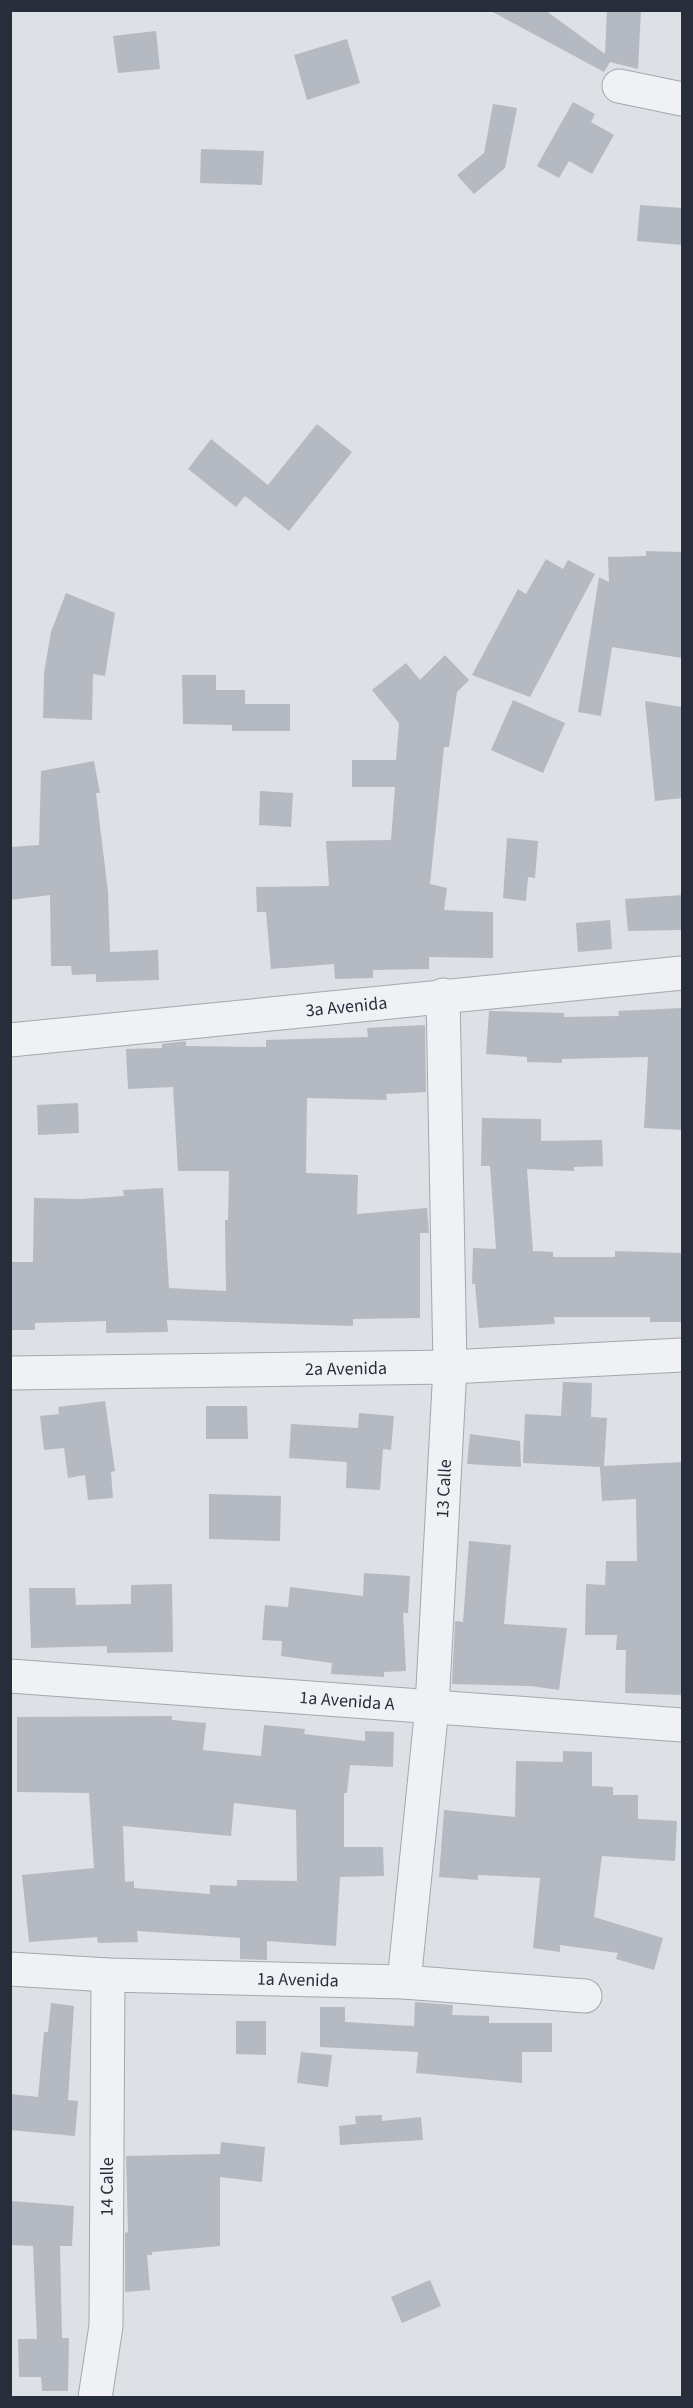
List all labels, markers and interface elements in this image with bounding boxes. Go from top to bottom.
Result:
street label: 3a Avenida [304,990,388,1023]
street label: 2a Avenida [305,1356,387,1382]
street label: 13 Calle [430,1459,458,1519]
street label: 1a Avenida A [299,1685,396,1717]
street label: 1a Avenida [256,1967,339,1993]
street label: 14 Calle [95,2157,120,2216]

